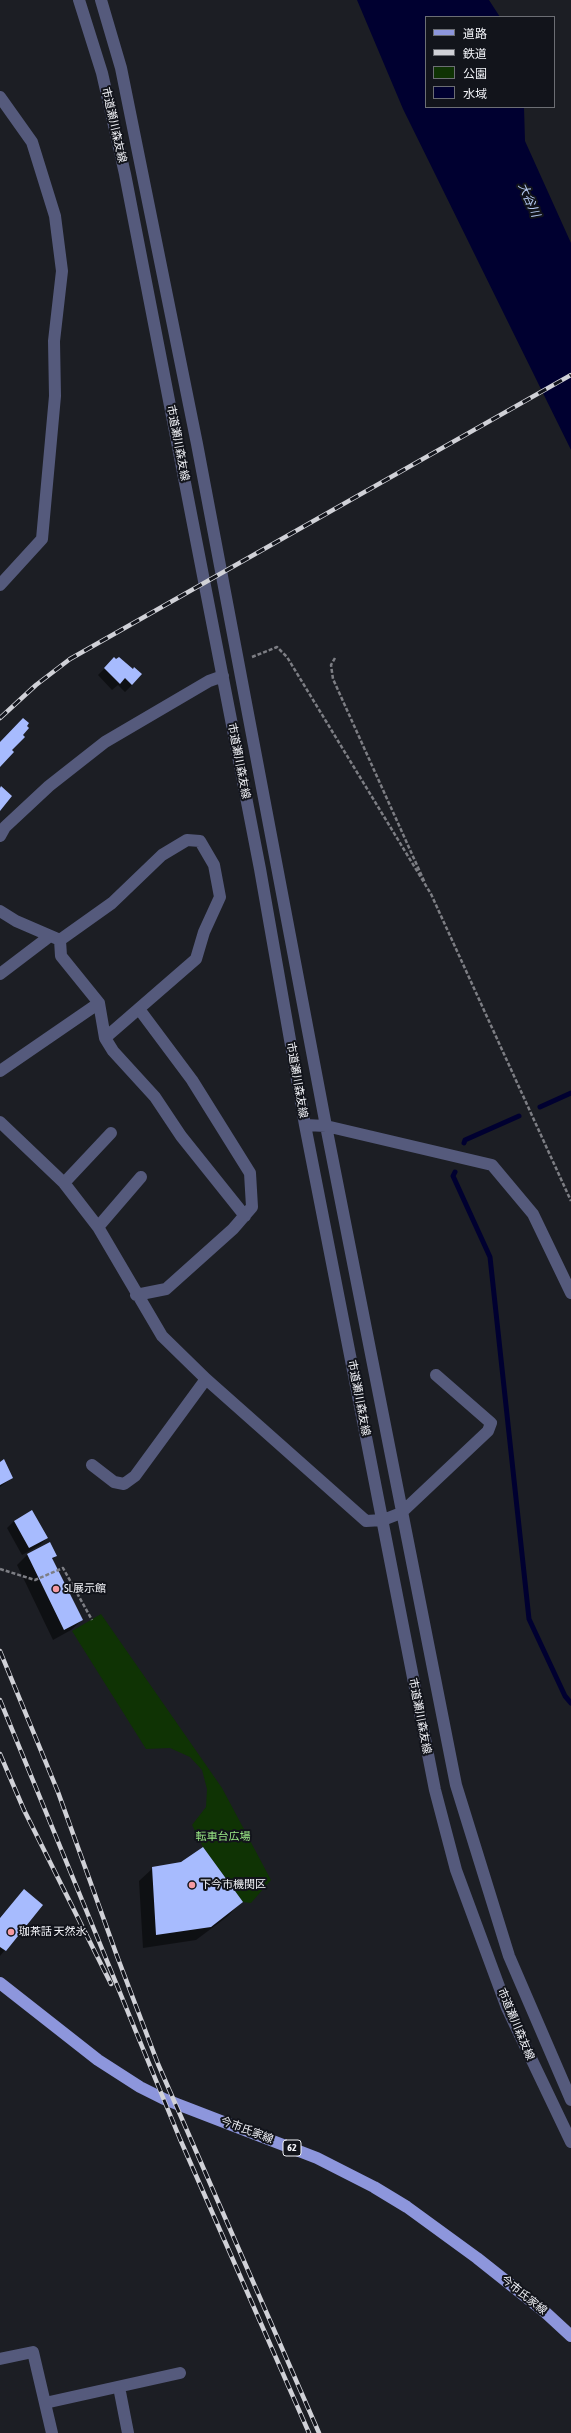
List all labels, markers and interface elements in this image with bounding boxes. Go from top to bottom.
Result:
legend [425,16,555,108]
text: 道路 [463,27,487,41]
text: 鉄道 [463,47,487,61]
text: 公園 [463,67,487,81]
street label: 市道瀬川森友線 [99,86,129,164]
text: 水域 [463,87,487,101]
water label: 大谷川 [515,181,543,219]
street label: 市道瀬川森友線 [164,404,192,482]
street label: 市道瀬川森友線 [225,722,253,800]
street label: 市道瀬川森友線 [284,1041,310,1119]
street label: 市道瀬川森友線 [345,1359,373,1437]
place label: SL展示館 [64,1582,106,1596]
marker: SL展示館 [51,1584,61,1594]
street label: 市道瀬川森友線 [406,1677,434,1755]
park label: 転車台広場 [196,1830,250,1844]
place label: 下今市機関区 [200,1878,266,1892]
marker: 下今市機関区 [187,1880,197,1890]
place label: 珈茶話 天然氷 [19,1925,87,1939]
marker: 珈茶話 天然氷 [6,1927,16,1937]
street label: 市道瀬川森友線 [495,1986,537,2062]
street label: 今市氏家線 [219,2114,275,2146]
road number: 62 [283,2140,301,2156]
street label: 今市氏家線 [498,2273,550,2317]

